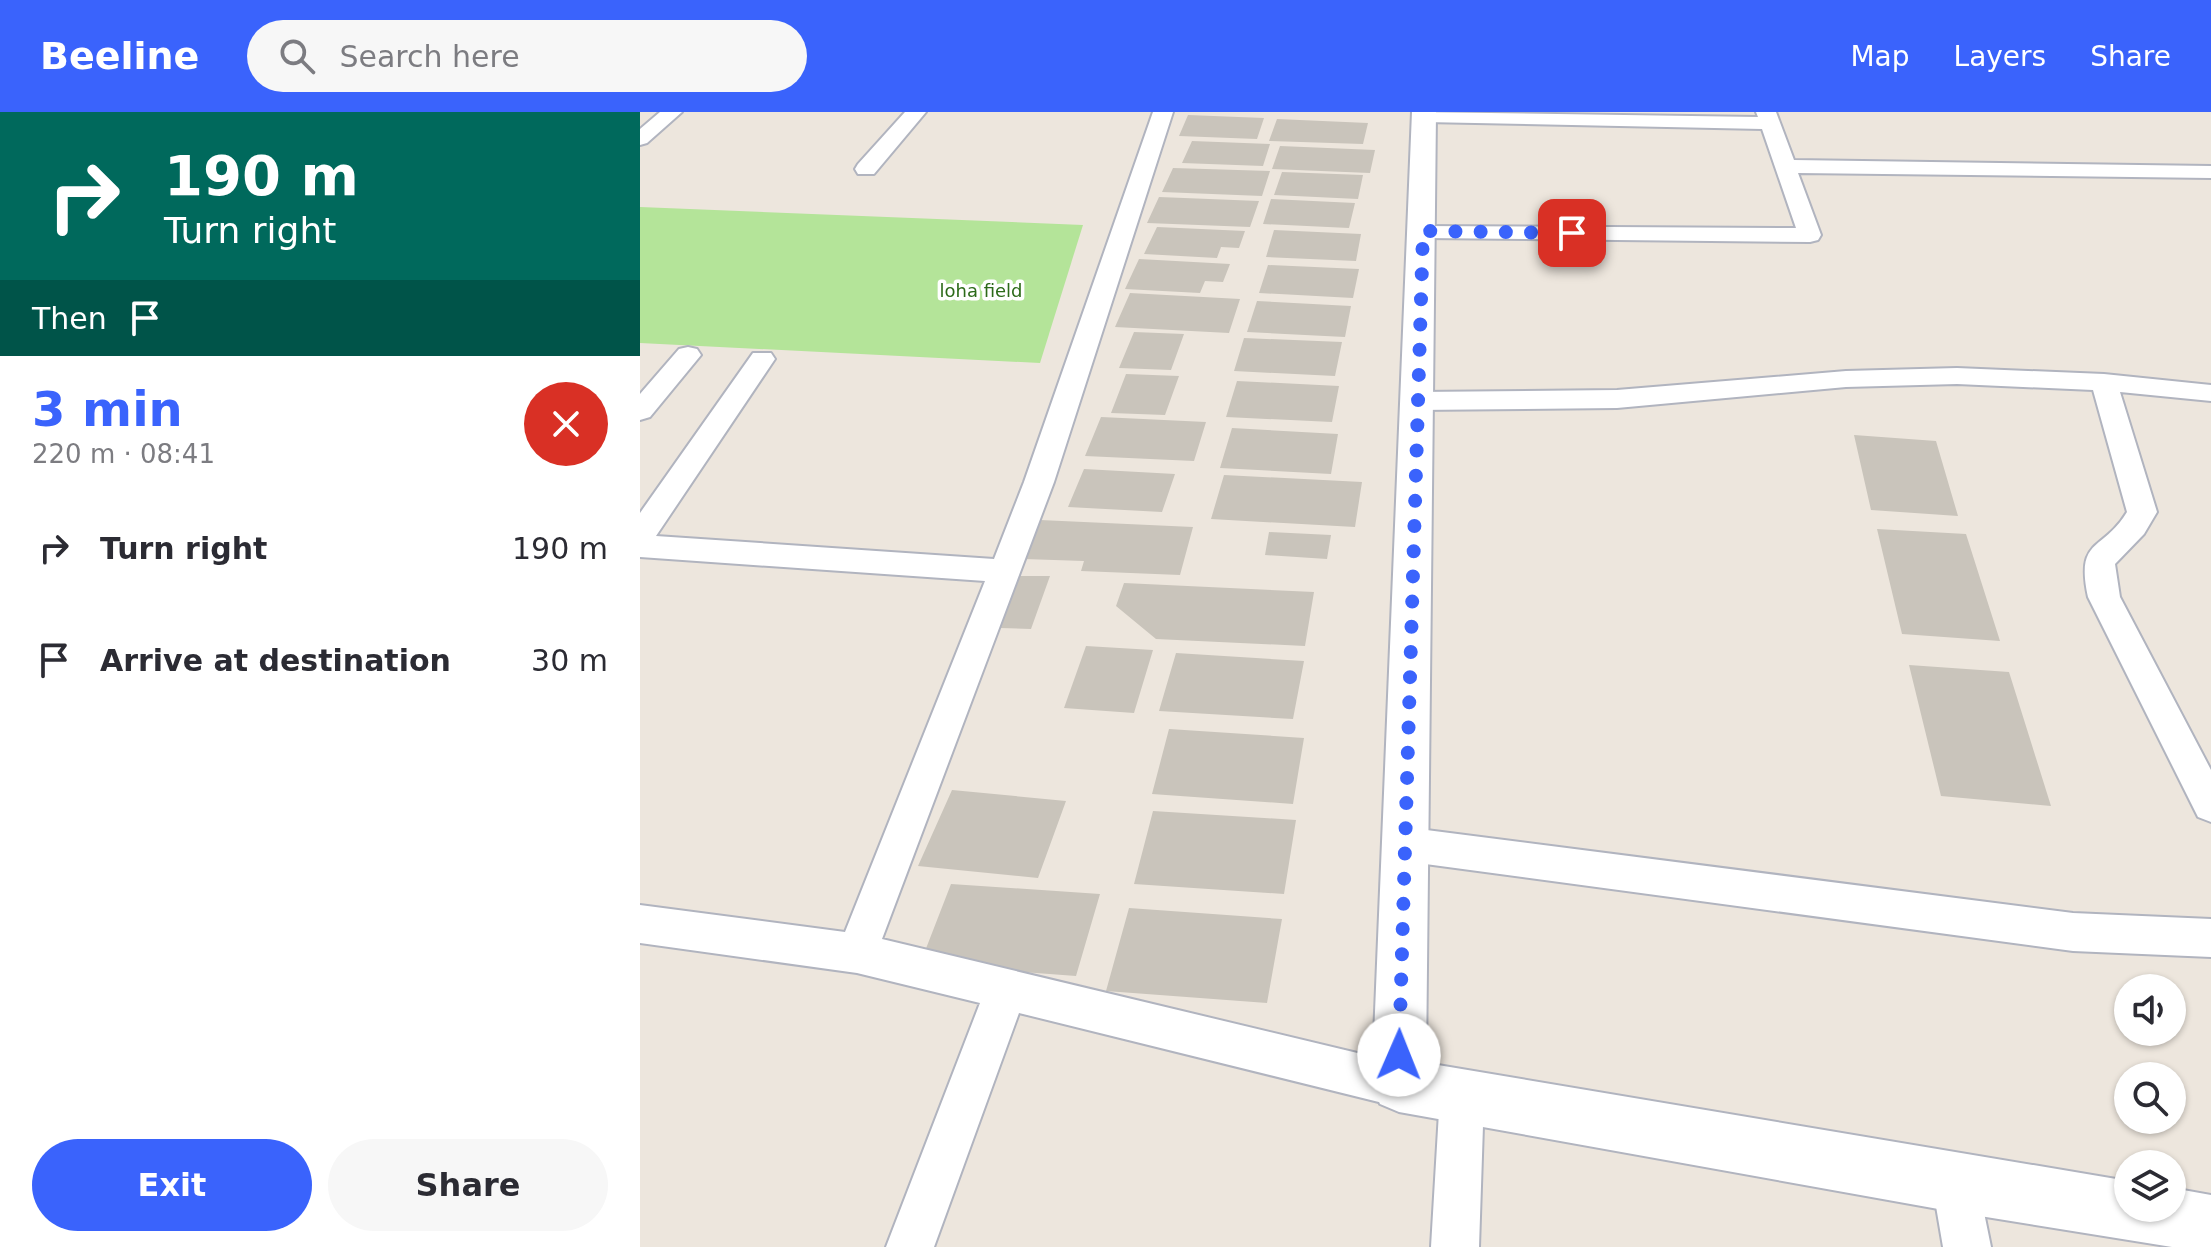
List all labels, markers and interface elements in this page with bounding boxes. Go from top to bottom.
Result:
search box [247,20,807,92]
text: Beeline [40,34,199,78]
icon: search [275,34,319,78]
text: Search here [339,39,520,74]
text: Map [1850,40,1910,73]
text: Layers [1954,40,2046,73]
text: Share [2090,40,2171,73]
text: 190 m [164,143,359,208]
icon: right [32,144,136,248]
pin [1538,199,1606,267]
text: Turn right [164,210,336,251]
icon: arrive [1550,211,1594,255]
park label: loha field [939,280,1023,301]
icon: arrive [123,296,167,340]
text: Then [32,301,107,336]
text: 3 min [32,381,183,437]
button: close [524,382,608,466]
text: 220 m · 08:41 [32,439,215,469]
icon: right [32,526,76,570]
text: Turn right [100,531,267,566]
text: 190 m [512,531,608,566]
icon: arrive [32,638,76,682]
text: Arrive at destination [100,643,451,678]
text: 30 m [531,643,608,678]
map controls [2114,974,2186,1222]
button: sound [2114,974,2186,1046]
position arrow [1357,1013,1441,1097]
button: search [2114,1062,2186,1134]
button: Exit [32,1139,312,1231]
button: Share [328,1139,608,1231]
button: layers [2114,1150,2186,1222]

